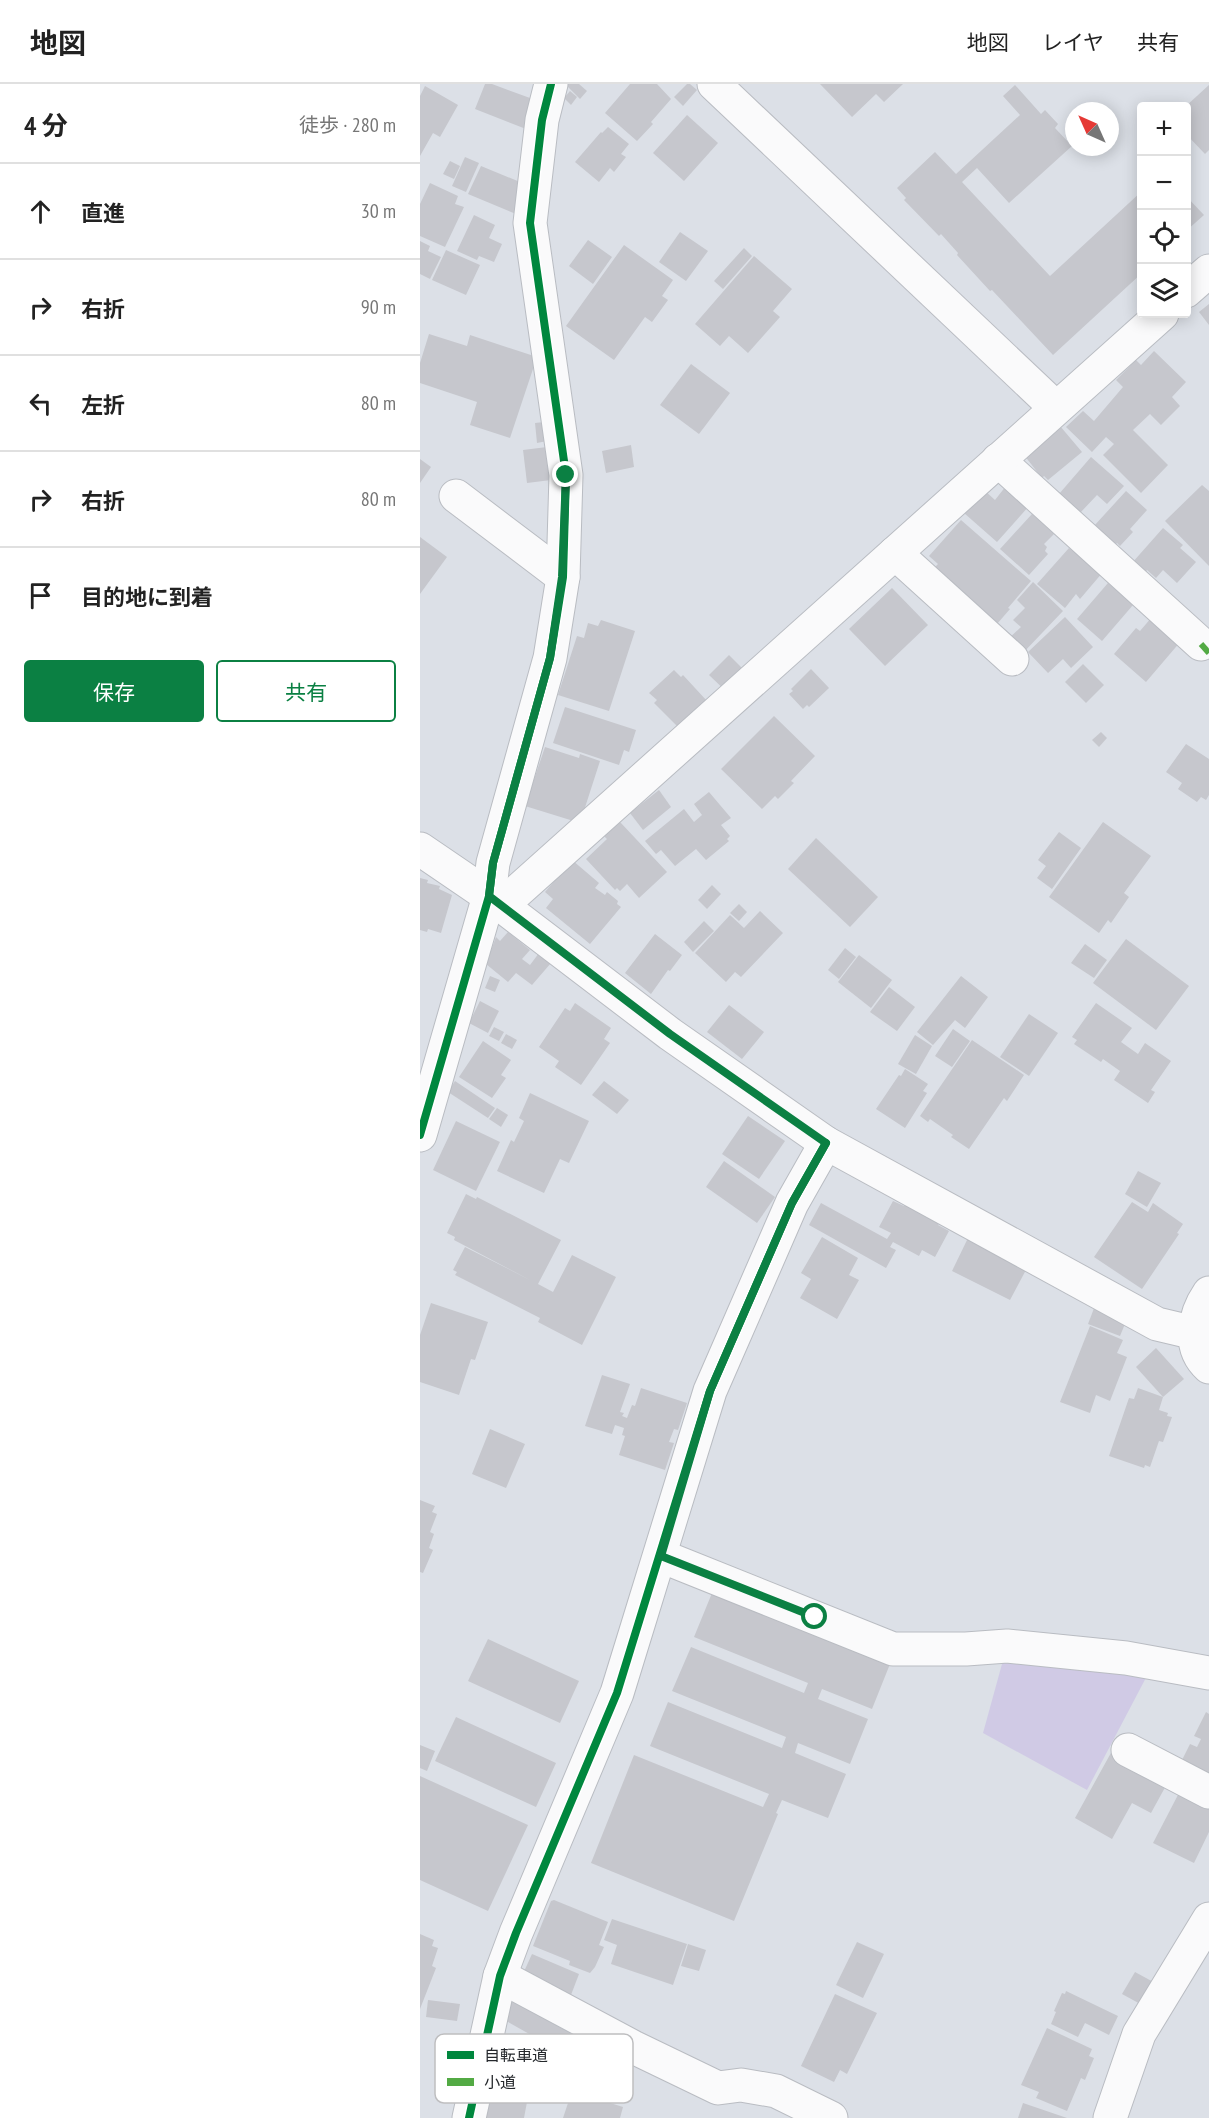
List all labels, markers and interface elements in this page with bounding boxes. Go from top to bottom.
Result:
text: 地図 [30,24,86,61]
text: 地図 [967,29,1009,56]
text: レイヤ [1042,29,1104,56]
text: 共有 [1137,29,1179,56]
north arrow [1065,102,1119,156]
map controls [1137,102,1191,318]
button: + [1137,102,1191,156]
text: 4 分 [24,109,68,142]
text: 徒歩 · 280 m [299,112,396,138]
button: − [1137,156,1191,210]
icon: ahead [24,195,57,228]
text: 30 m [361,198,396,224]
text: 直進 [81,199,125,227]
button: locate [1137,210,1191,264]
button: layers [1137,264,1191,318]
icon: right [24,291,57,324]
text: 90 m [361,294,396,320]
text: 右折 [81,295,125,323]
icon: left [24,387,57,420]
text: 80 m [361,390,396,416]
text: 左折 [81,391,125,419]
route end [552,461,578,487]
icon: right [24,483,57,516]
text: 80 m [361,486,396,512]
text: 右折 [81,487,125,515]
icon: arrive [24,579,57,612]
text: 目的地に到着 [81,583,213,611]
button: 保存 [24,660,204,722]
button: 共有 [216,660,396,722]
route start [801,1603,827,1629]
legend [435,2034,633,2103]
text: 自転車道 [484,2045,548,2065]
text: 小道 [484,2072,516,2092]

